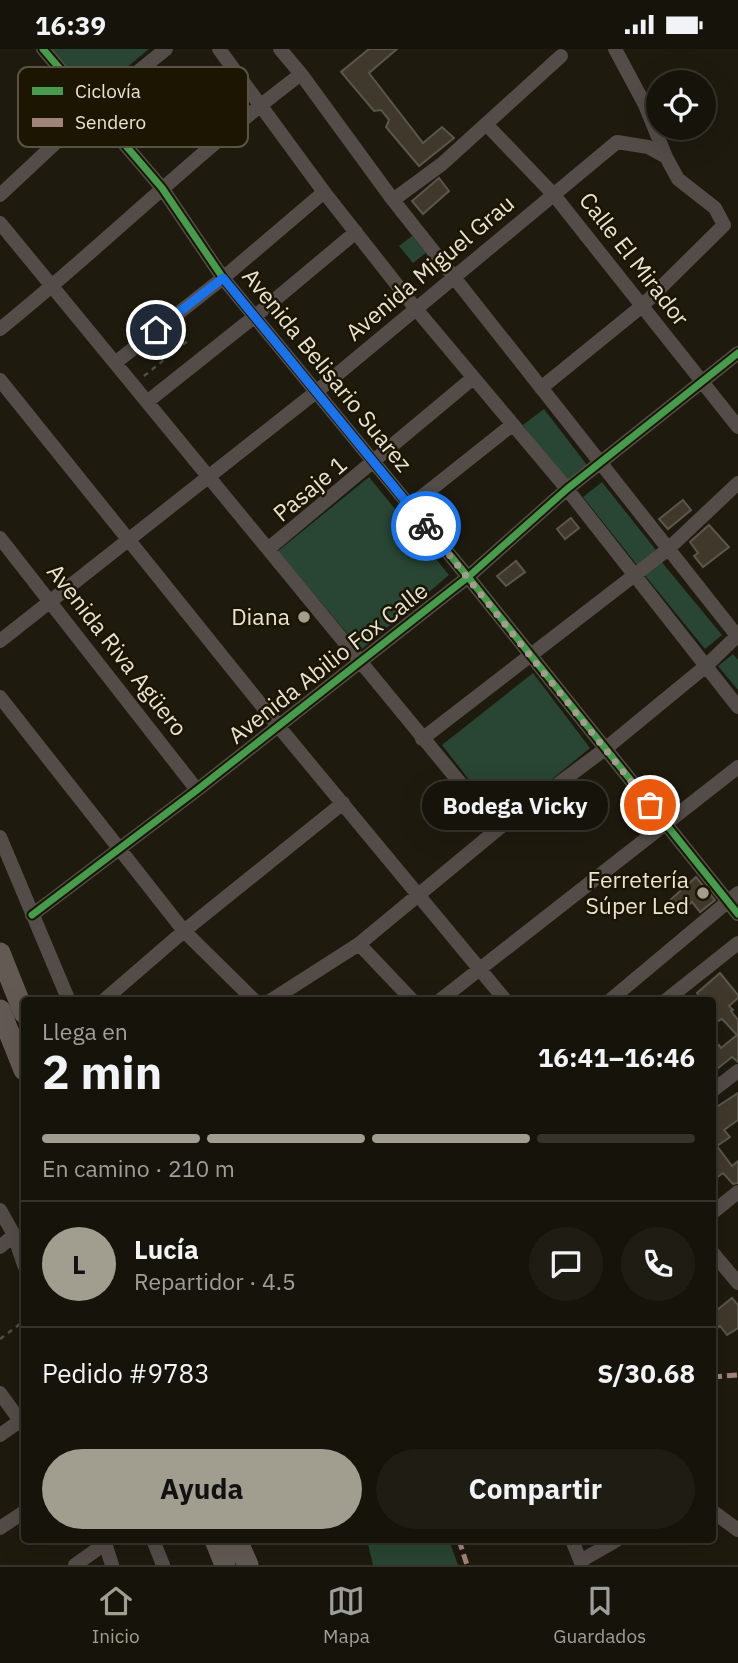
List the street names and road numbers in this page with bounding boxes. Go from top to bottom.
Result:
street label: Calle El Mirador [573,185,697,332]
street label: Avenida Miguel Grau [339,188,520,347]
street label: Avenida Belisario Suarez [236,261,419,477]
street label: Pasaje 1 [266,449,352,528]
street label: Avenida Riva Agüero [41,557,195,742]
street label: Avenida Abilio Fox Calle [221,575,433,750]

